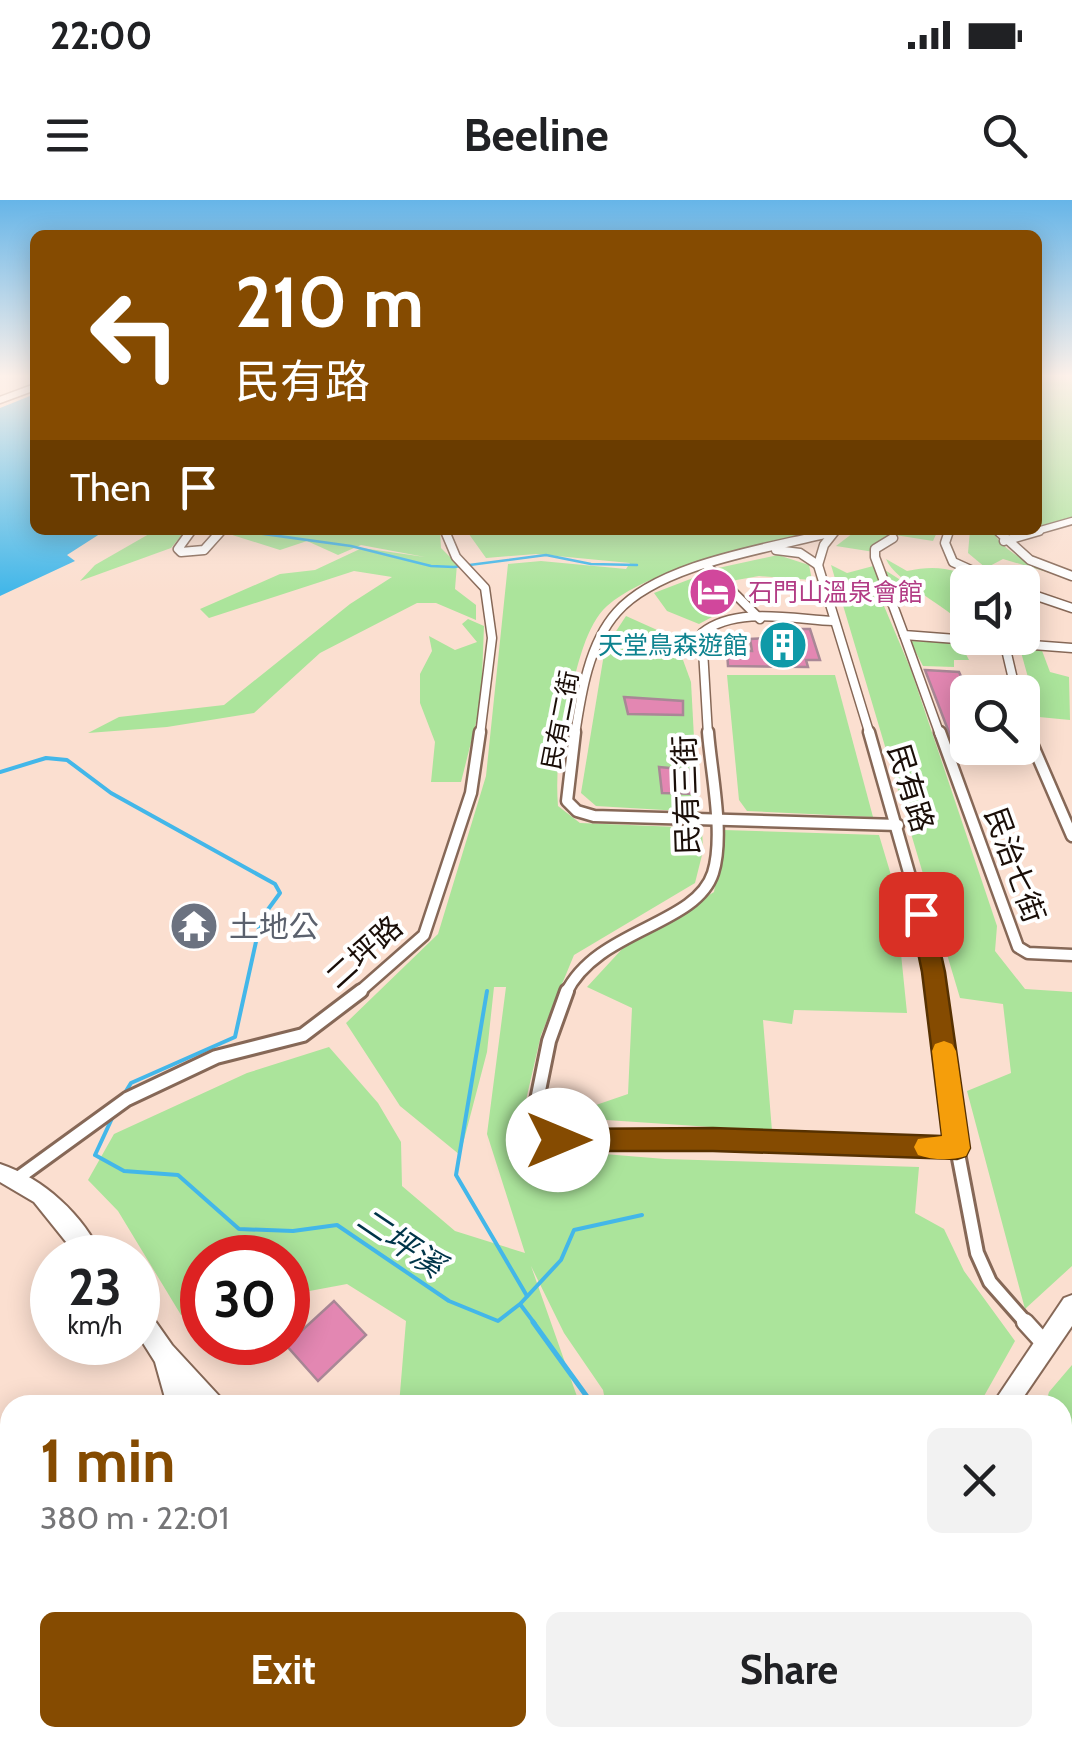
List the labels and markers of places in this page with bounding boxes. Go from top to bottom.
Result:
hotel icon: 石門山溫泉會館 [687,566,739,618]
place label: 石門山溫泉會館 [748,577,923,607]
building icon: 天堂鳥森遊館 [757,619,809,671]
place label: 天堂鳥森遊館 [598,630,748,660]
pin [879,872,964,957]
temple icon: 土地公 [168,900,220,952]
place label: 土地公 [229,908,319,945]

